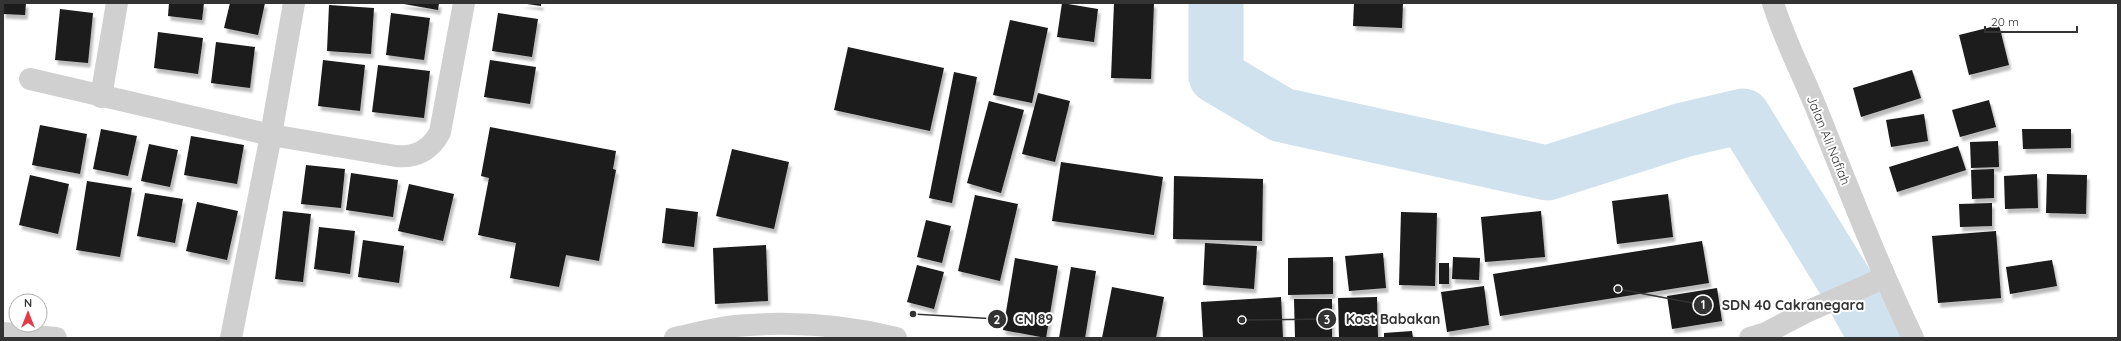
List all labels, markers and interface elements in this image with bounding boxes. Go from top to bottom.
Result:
scale bar [1985,8,2077,34]
text: 20 m [1991,14,2019,29]
street label: Jalan Ali Nafiah [1804,93,1854,187]
callout: SDN 40 Cakranegara [1693,292,1872,318]
north arrow [8,293,48,333]
text: N [24,296,32,310]
text: SDN 40 Cakranegara [1722,296,1864,314]
text: 1 [1701,297,1705,312]
callout: CN 89 [987,306,1062,332]
callout: Kost Babakan [1317,306,1448,332]
text: CN 89 [1015,310,1053,328]
text: Kost Babakan [1346,310,1440,328]
text: 2 [994,312,1001,327]
text: 3 [1324,312,1330,327]

